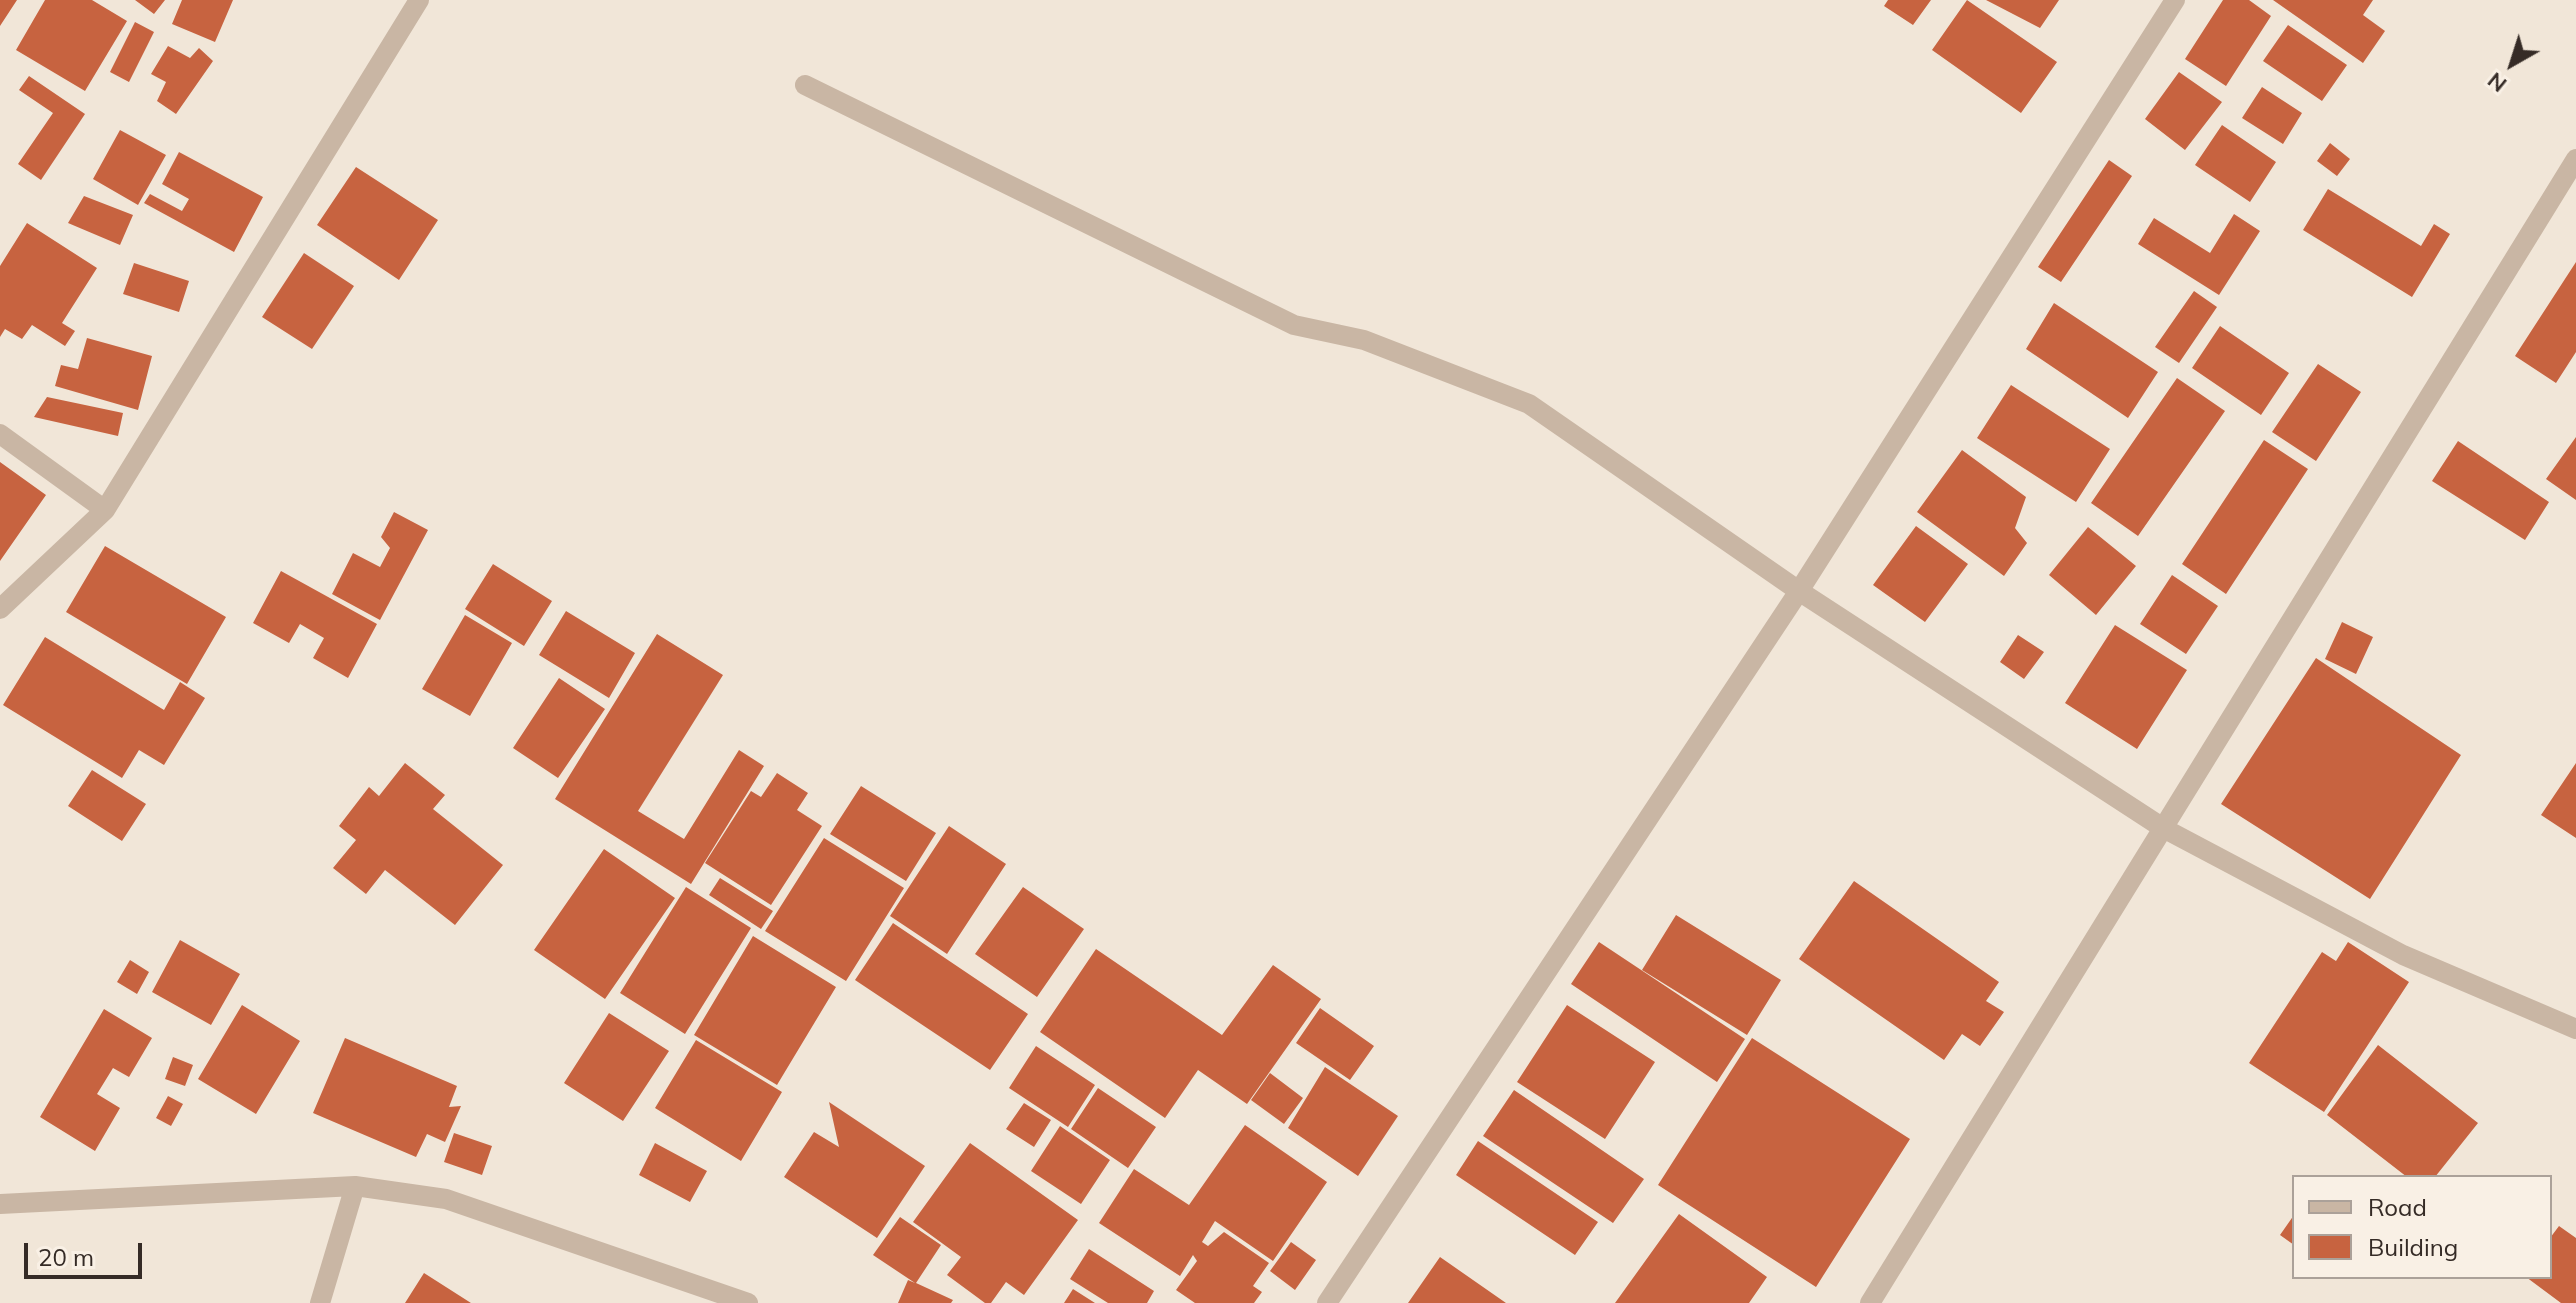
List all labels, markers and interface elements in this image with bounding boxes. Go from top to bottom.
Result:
north arrow [2472,24,2552,104]
text: N [2482,67,2512,99]
legend [2292,1175,2552,1279]
text: Road [2368,1192,2427,1222]
scale bar [28,1227,146,1277]
text: Building [2368,1232,2458,1262]
text: 20 m [38,1242,94,1272]

